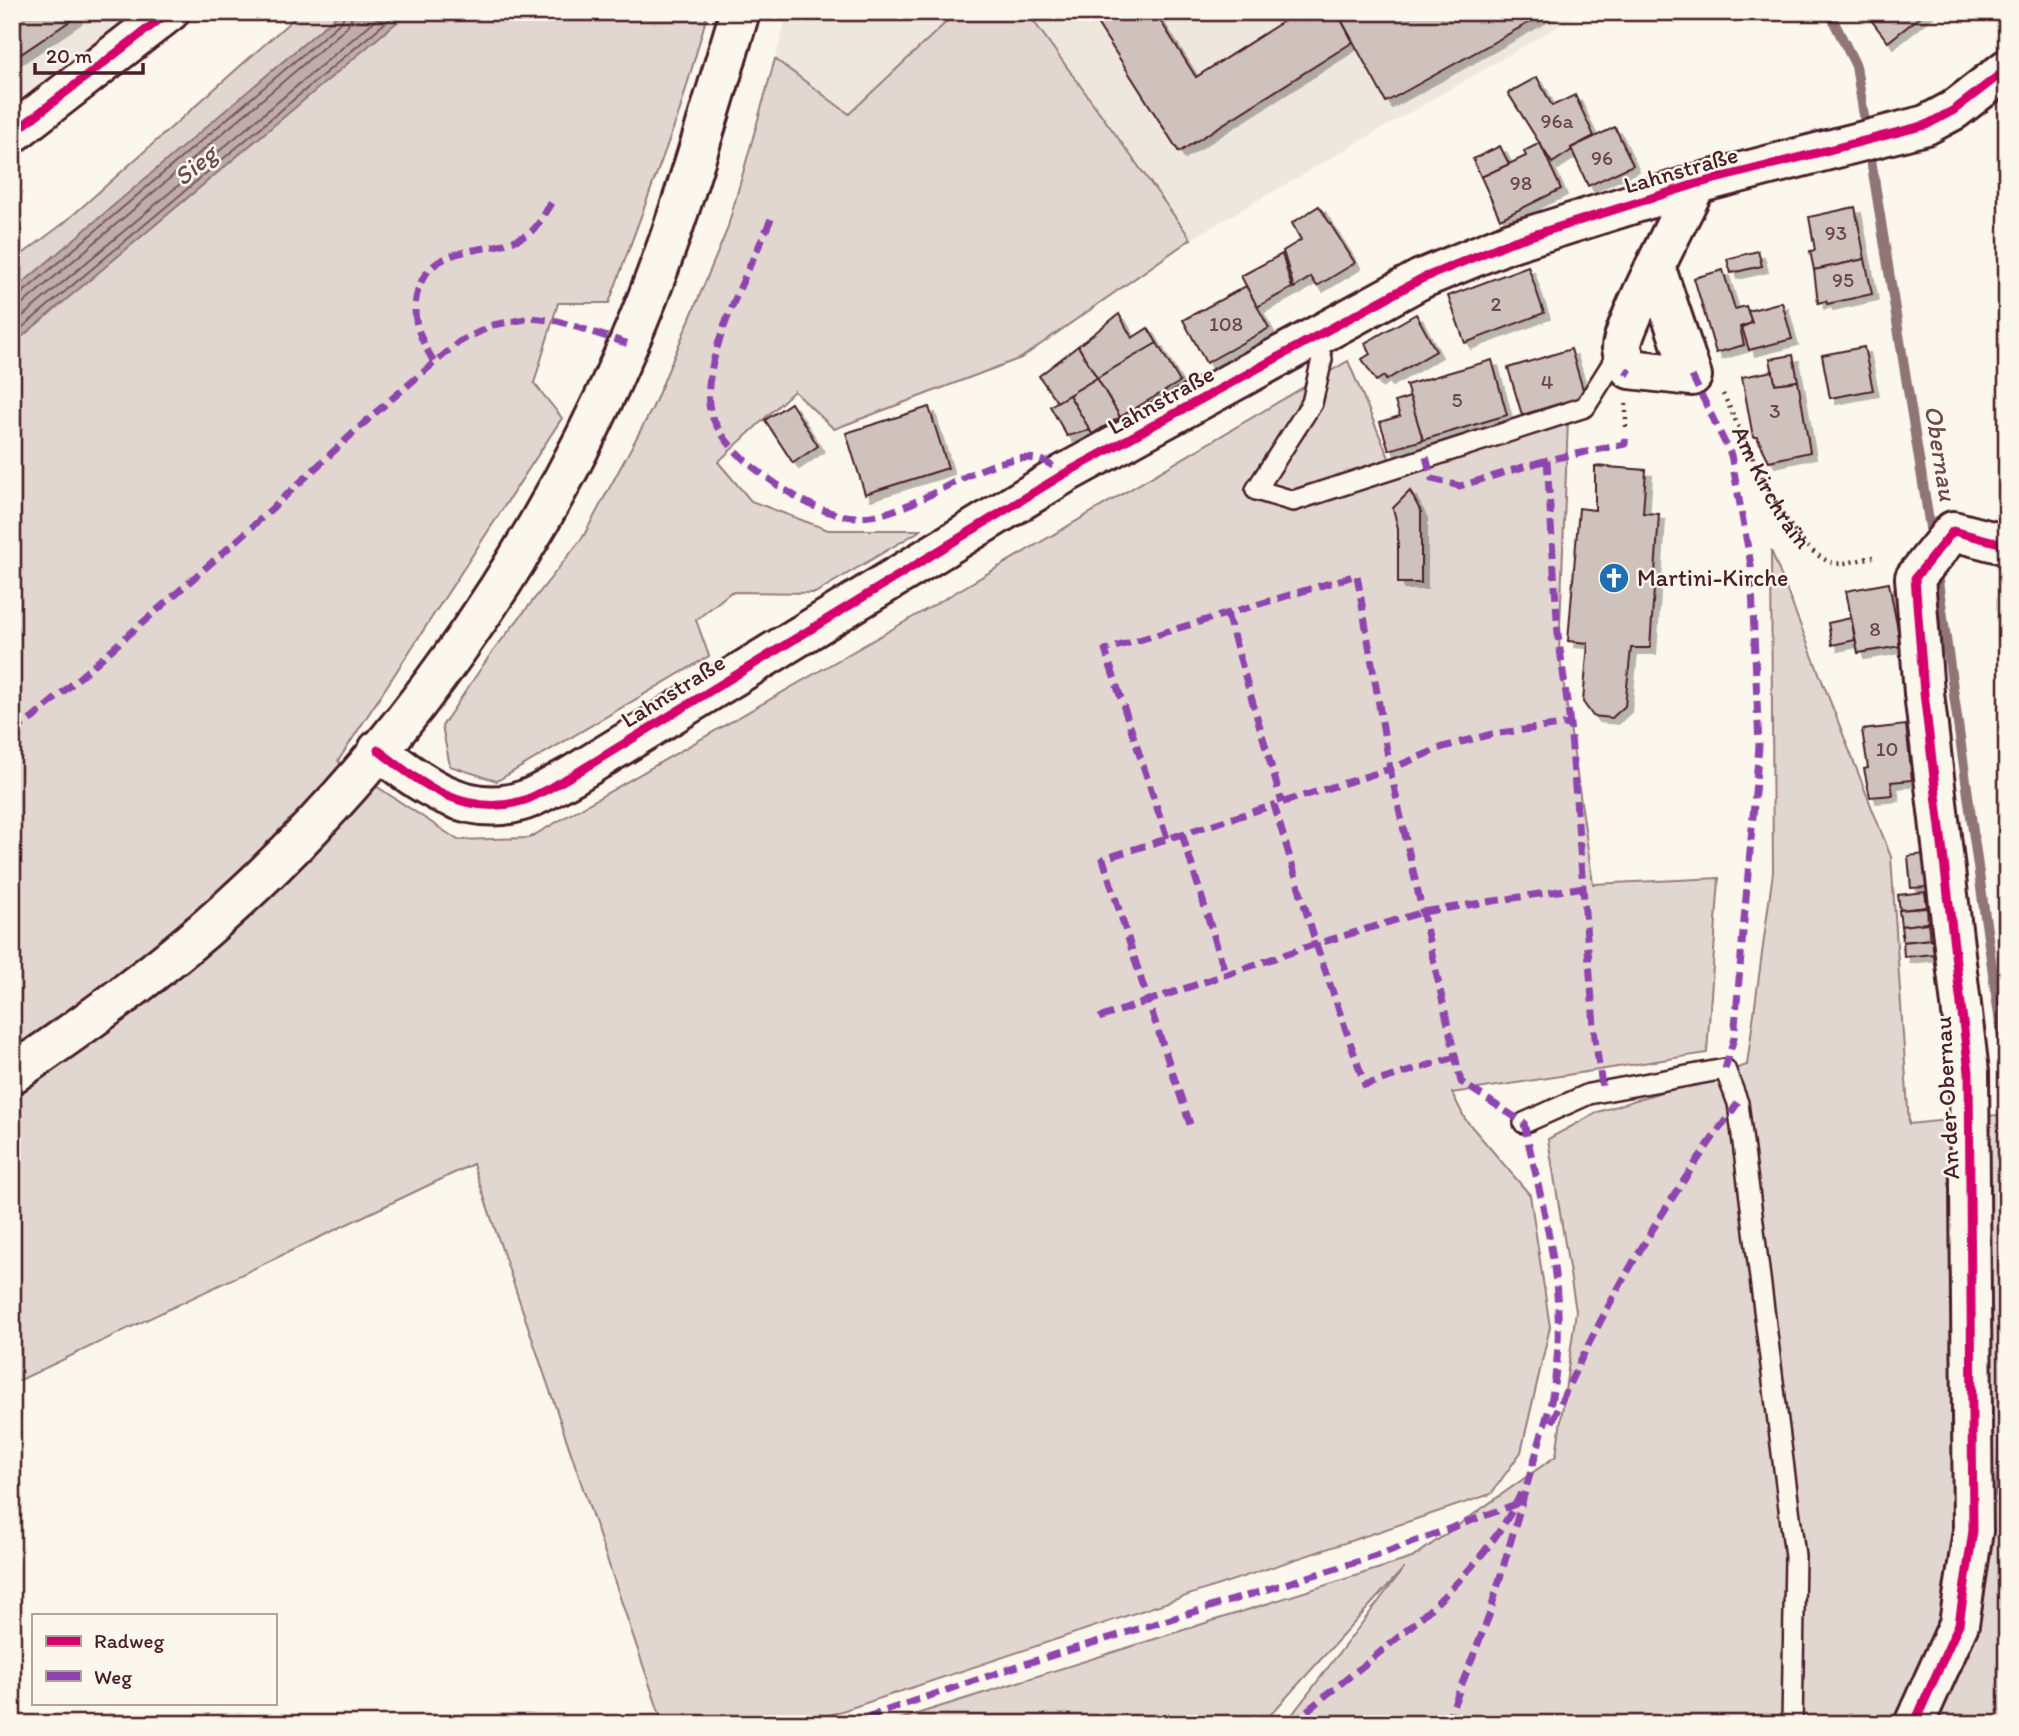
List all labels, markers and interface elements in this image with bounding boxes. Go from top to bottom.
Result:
scale bar [35,32,144,76]
text: 20 m [46,43,93,68]
house number: 96a [1540,108,1574,133]
water label: Sieg [167,136,225,192]
street label: Lahnstraße [1620,139,1741,200]
house number: 96 [1591,145,1613,170]
house number: 98 [1510,170,1532,195]
house number: 93 [1825,220,1847,245]
house number: 95 [1832,267,1854,292]
house number: 2 [1490,291,1502,316]
house number: 108 [1209,311,1243,336]
street label: Lahnstraße [1102,358,1219,441]
house number: 4 [1541,369,1554,394]
house number: 5 [1451,387,1463,412]
house number: 3 [1769,398,1781,423]
water label: Obernau [1918,403,1964,504]
street label: Am Kirchrain [1726,421,1818,555]
church icon: Martini-Kirche [1597,561,1631,595]
place label: Martini-Kirche [1637,563,1788,592]
house number: 8 [1869,616,1881,641]
street label: Lahnstraße [615,647,730,734]
house number: 10 [1876,736,1898,761]
street label: An der Obernau [1928,1016,1965,1180]
legend [32,1614,276,1704]
text: Radweg [94,1628,164,1653]
text: Weg [94,1664,132,1689]

